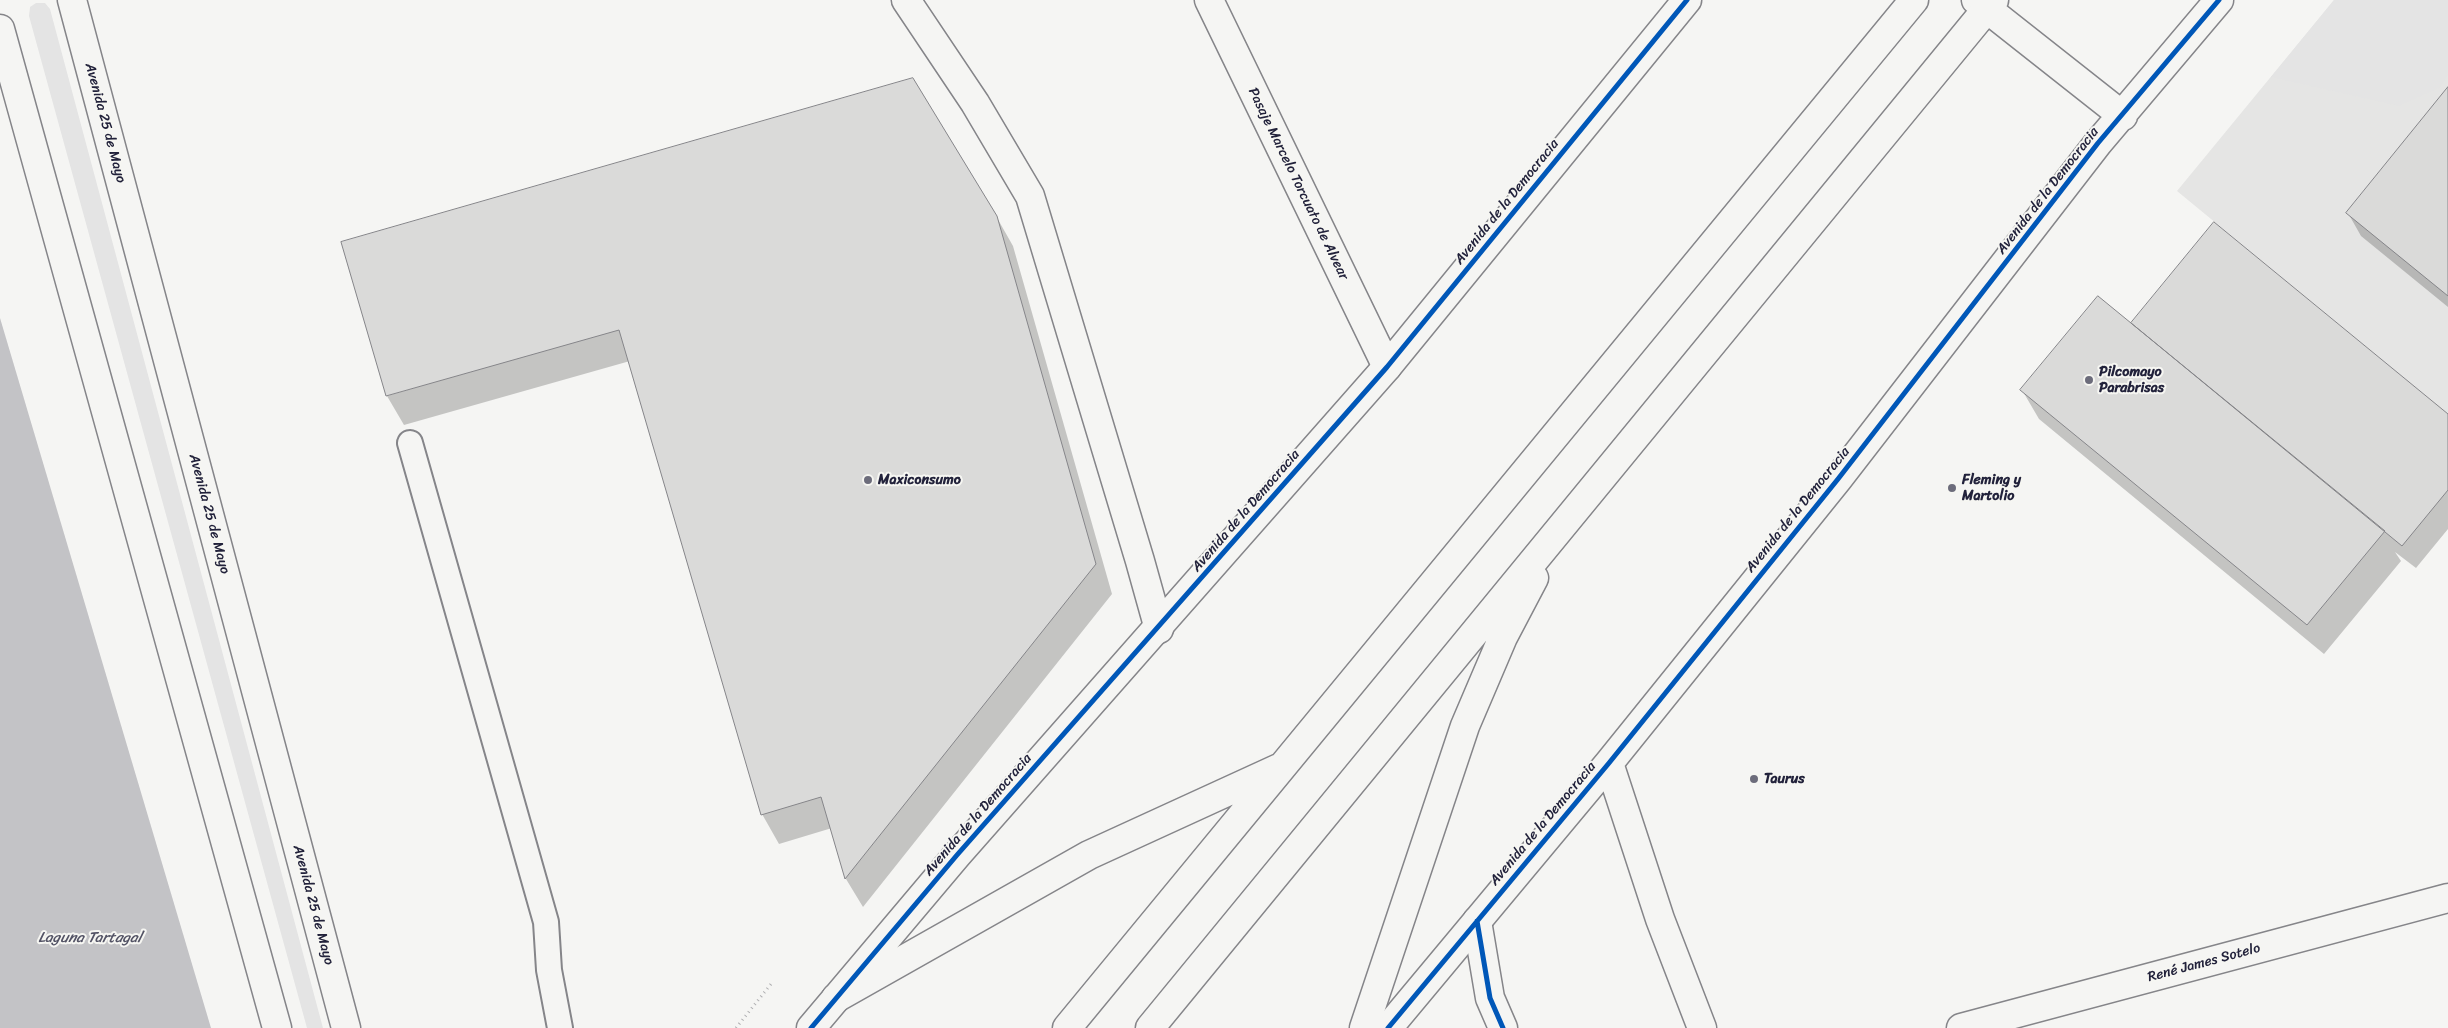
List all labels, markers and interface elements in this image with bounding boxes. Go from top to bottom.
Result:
street label: Avenida 25 de Mayo [81,61,129,185]
street label: Pasaje Marcelo Torcuato de Alvear [1244,85,1352,283]
street label: Avenida de la Democracia [1993,124,2103,258]
street label: Avenida de la Democracia [1451,136,1563,268]
place label: Pilcomayo Parabrisas [2099,364,2164,397]
marker: Pilcomayo Parabrisas [2083,374,2095,386]
street label: Avenida de la Democracia [1742,444,1854,576]
street label: Avenida de la Democracia [1188,447,1304,575]
street label: Avenida 25 de Mayo [185,452,233,576]
place label: Maxiconsumo [878,472,961,488]
place label: Fleming y Martolio [1962,472,2021,504]
marker: Maxiconsumo [862,474,874,486]
marker: Fleming y Martolio [1946,482,1958,494]
street label: Avenida de la Democracia [920,751,1036,879]
street label: Avenida de la Democracia [1486,759,1600,889]
place label: Taurus [1764,771,1805,787]
marker: Taurus [1748,773,1760,785]
street label: Avenida 25 de Mayo [289,843,337,967]
water label: Laguna Tartagal [38,929,142,947]
street label: René James Sotelo [2146,940,2262,986]

